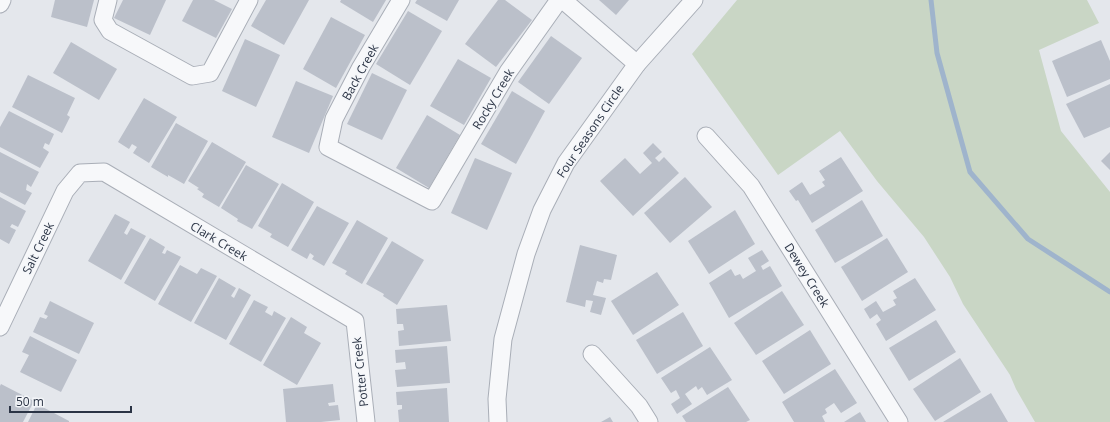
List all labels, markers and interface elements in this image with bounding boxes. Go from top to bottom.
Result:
street label: Back Creek [338,40,383,103]
street label: Rocky Creek [468,65,518,133]
street label: Four Seasons Circle [552,81,628,181]
street label: Clark Creek [187,217,251,265]
street label: Salt Creek [18,219,58,277]
street label: Dewey Creek [780,240,834,311]
street label: Potter Creek [348,336,372,408]
scale bar [10,388,131,414]
text: 50 m [16,393,44,410]

